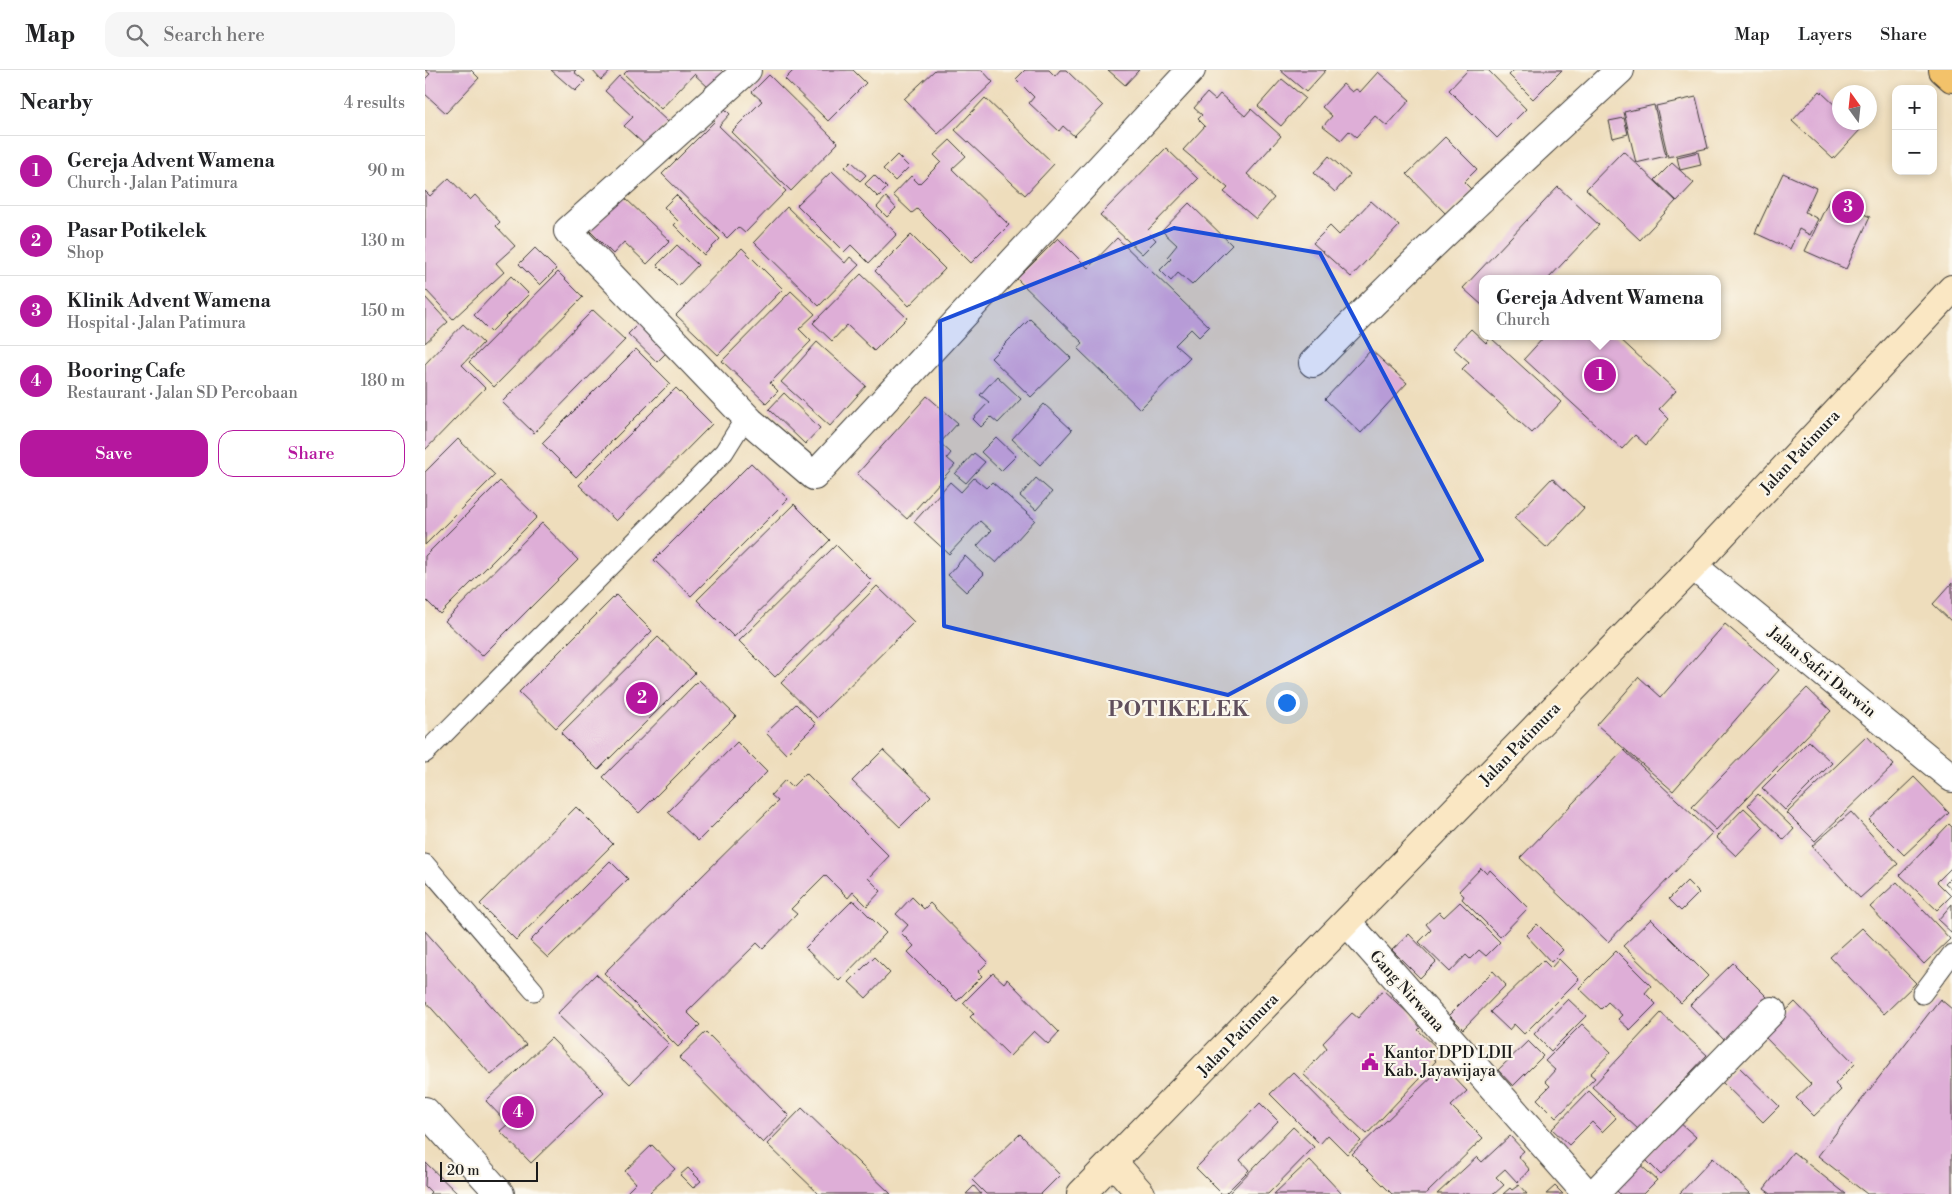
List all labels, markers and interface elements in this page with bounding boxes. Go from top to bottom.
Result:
search box [105,12,455,57]
text: Map [25,20,75,50]
icon: search [123,21,151,49]
text: Search here [163,23,265,47]
text: Map [1735,23,1770,46]
text: Layers [1798,23,1852,46]
text: Share [1880,23,1927,46]
north arrow [1832,85,1877,130]
map controls [1892,85,1937,175]
button: + [1892,85,1937,130]
text: Nearby [20,90,93,116]
text: 4 results [344,93,405,113]
button: − [1892,130,1937,175]
text: Gereja Advent Wamena [67,149,275,173]
text: 1 [32,161,40,181]
text: 90 m [367,161,405,181]
text: Church · Jalan Patimura [67,173,238,193]
pin: 3 [1832,188,1864,226]
text: Pasar Potikelek [67,219,207,243]
text: 2 [31,231,41,251]
text: 130 m [361,231,405,251]
text: Shop [67,243,104,263]
popup [1479,275,1721,340]
text: Gereja Advent Wamena [1496,286,1704,310]
text: Klinik Advent Wamena [67,289,271,313]
text: 3 [31,301,41,321]
text: 150 m [361,301,405,321]
text: Church [1496,310,1550,330]
text: Hospital · Jalan Patimura [67,313,246,333]
pin: 1 [1584,356,1616,394]
text: Booring Cafe [67,359,185,383]
text: 4 [31,371,41,391]
text: 180 m [361,371,405,391]
text: Restaurant · Jalan SD Percobaan [67,383,298,403]
street label: Jalan Patimura [1755,405,1845,499]
button: Save [20,430,208,477]
button: Share [218,430,405,477]
street label: Jalan Safri Darwin [1763,622,1880,722]
pin: 2 [626,679,658,717]
your location [1274,690,1300,716]
district label: POTIKELEK [1108,697,1250,723]
street label: Jalan Patimura [1475,698,1565,790]
street label: Gang Nirwana [1365,946,1449,1036]
street label: Jalan Patimura [1193,989,1283,1081]
place label: Kantor DPD LDII Kab. Jayawijaya [1384,1043,1513,1081]
public building icon: Kantor DPD LDII Kab. Jayawijaya [1360,1052,1380,1072]
pin: 4 [502,1093,534,1131]
scale bar [440,1159,537,1182]
text: 20 m [447,1162,479,1180]

